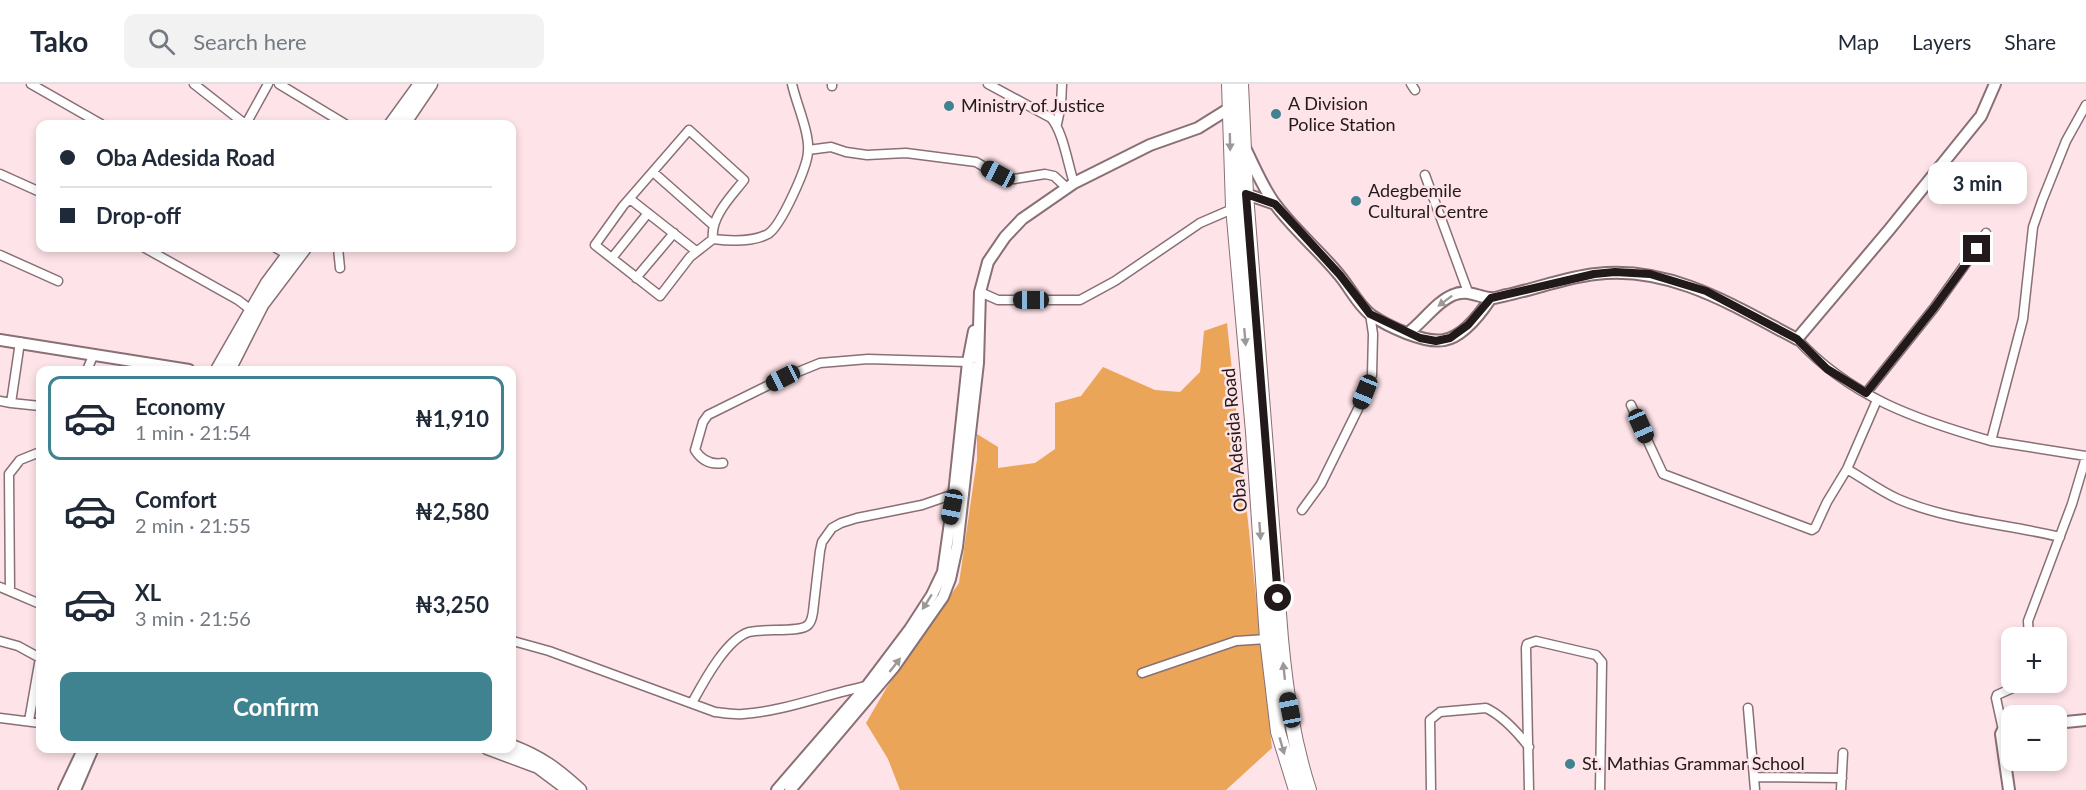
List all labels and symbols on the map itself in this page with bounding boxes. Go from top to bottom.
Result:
place label: A Division Police Station [1288,92,1396,135]
place label: Ministry of Justice [961,94,1105,116]
marker: Ministry of Justice [942,99,956,113]
marker: A Division Police Station [1269,107,1283,121]
one-way arrow [1225,133,1235,152]
car [978,158,1018,190]
callout: 3 min [1928,162,2026,204]
place label: Adegbemile Cultural Centre [1368,179,1488,222]
marker: Adegbemile Cultural Centre [1349,194,1363,208]
route end [1963,235,1990,262]
car [1013,291,1049,309]
one-way arrow [1437,295,1453,307]
one-way arrow [1240,327,1250,346]
car [763,362,803,394]
street label: Oba Adesida Road [1217,367,1251,513]
car [1350,372,1380,412]
car [1625,406,1657,446]
car [940,488,964,526]
one-way arrow [1255,522,1265,541]
route start [1264,584,1291,611]
one-way arrow [922,594,933,610]
one-way arrow [889,657,902,673]
one-way arrow [1279,662,1289,681]
car [1278,691,1302,729]
one-way arrow [1278,737,1287,755]
place label: St. Mathias Grammar School [1582,752,1805,774]
marker: St. Mathias Grammar School [1563,757,1577,771]

